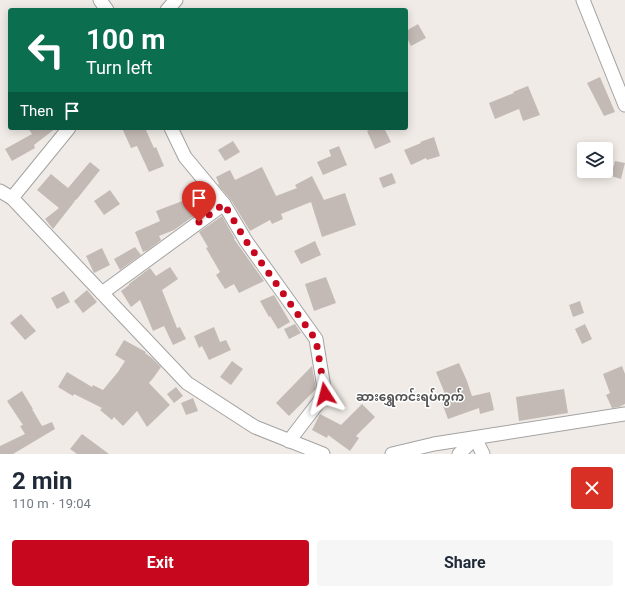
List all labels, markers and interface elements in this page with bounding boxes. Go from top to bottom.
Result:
text: 100 m [86,23,165,56]
icon: left [20,24,72,76]
text: Turn left [86,57,152,78]
icon: arrive [61,100,83,122]
text: Then [20,102,53,120]
map controls [577,142,613,178]
button: layers [577,142,613,178]
pin [182,181,216,222]
icon: arrive [188,187,210,209]
position arrow [304,373,346,415]
district label: ဆားရွှေကင်းရပ်ကွက် [356,387,464,407]
text: 2 min [12,467,72,495]
button: close [571,467,613,509]
text: 110 m · 19:04 [12,496,91,511]
button: Exit [12,540,309,586]
button: Share [317,540,613,586]

